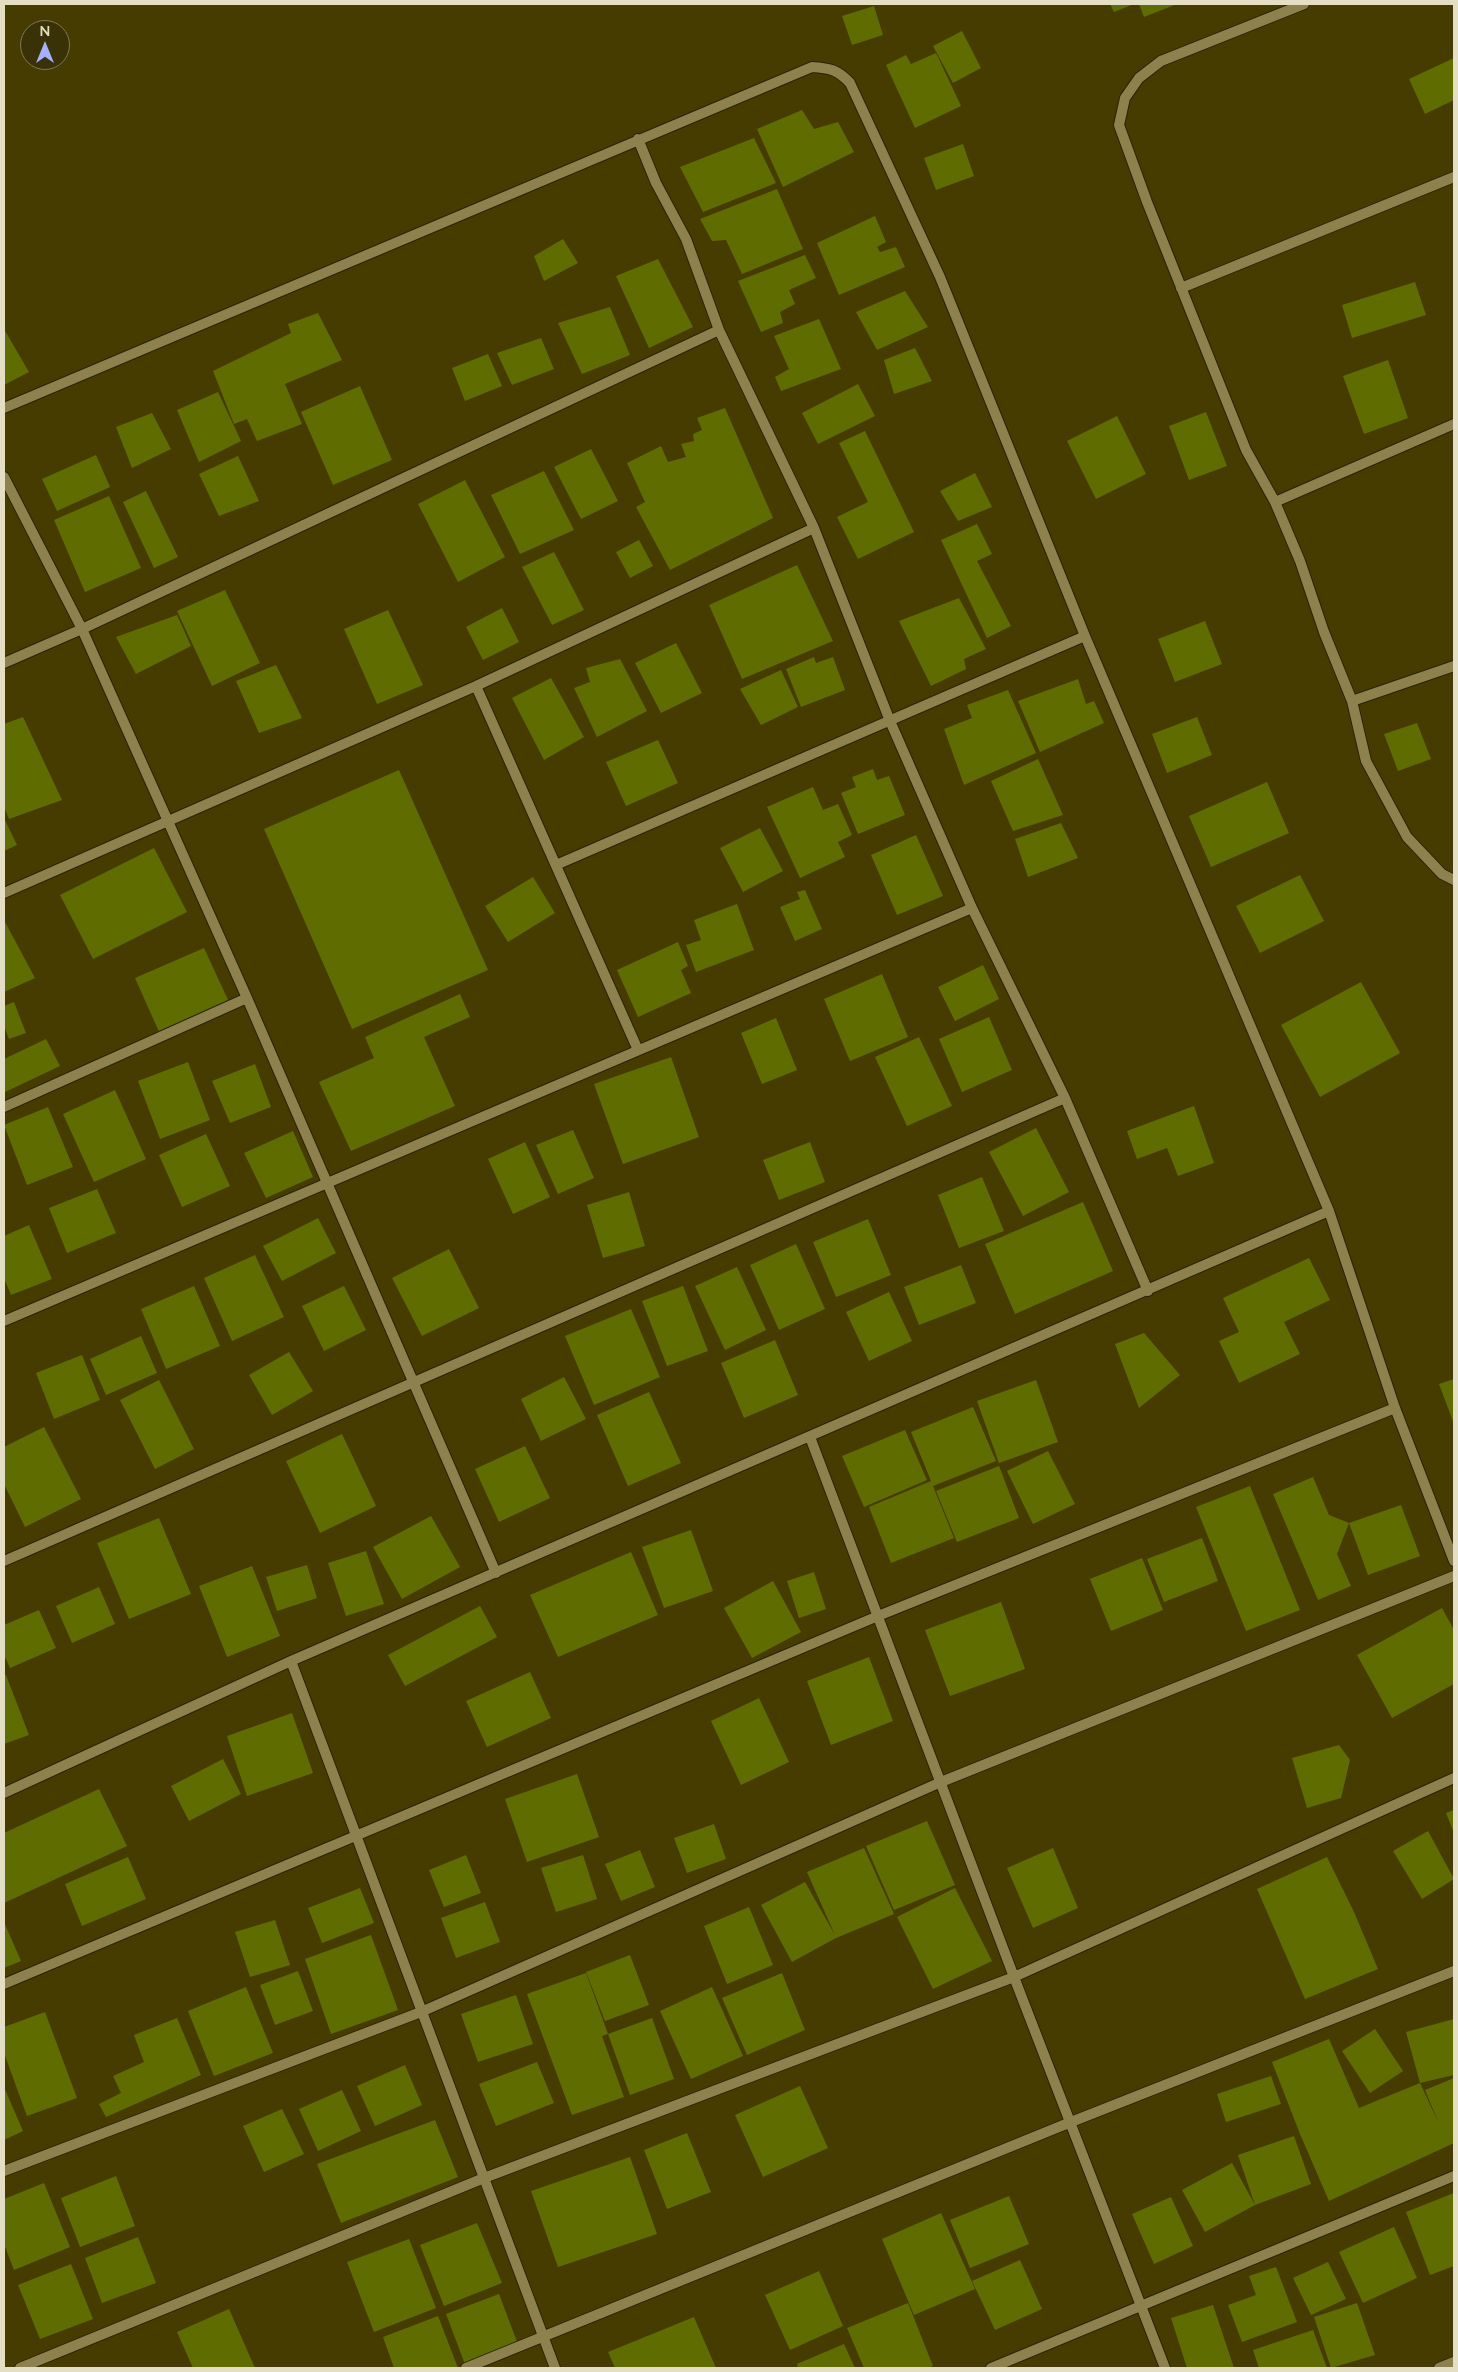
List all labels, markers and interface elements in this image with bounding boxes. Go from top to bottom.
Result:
north arrow [20,20,70,70]
text: N [40,22,50,39]

